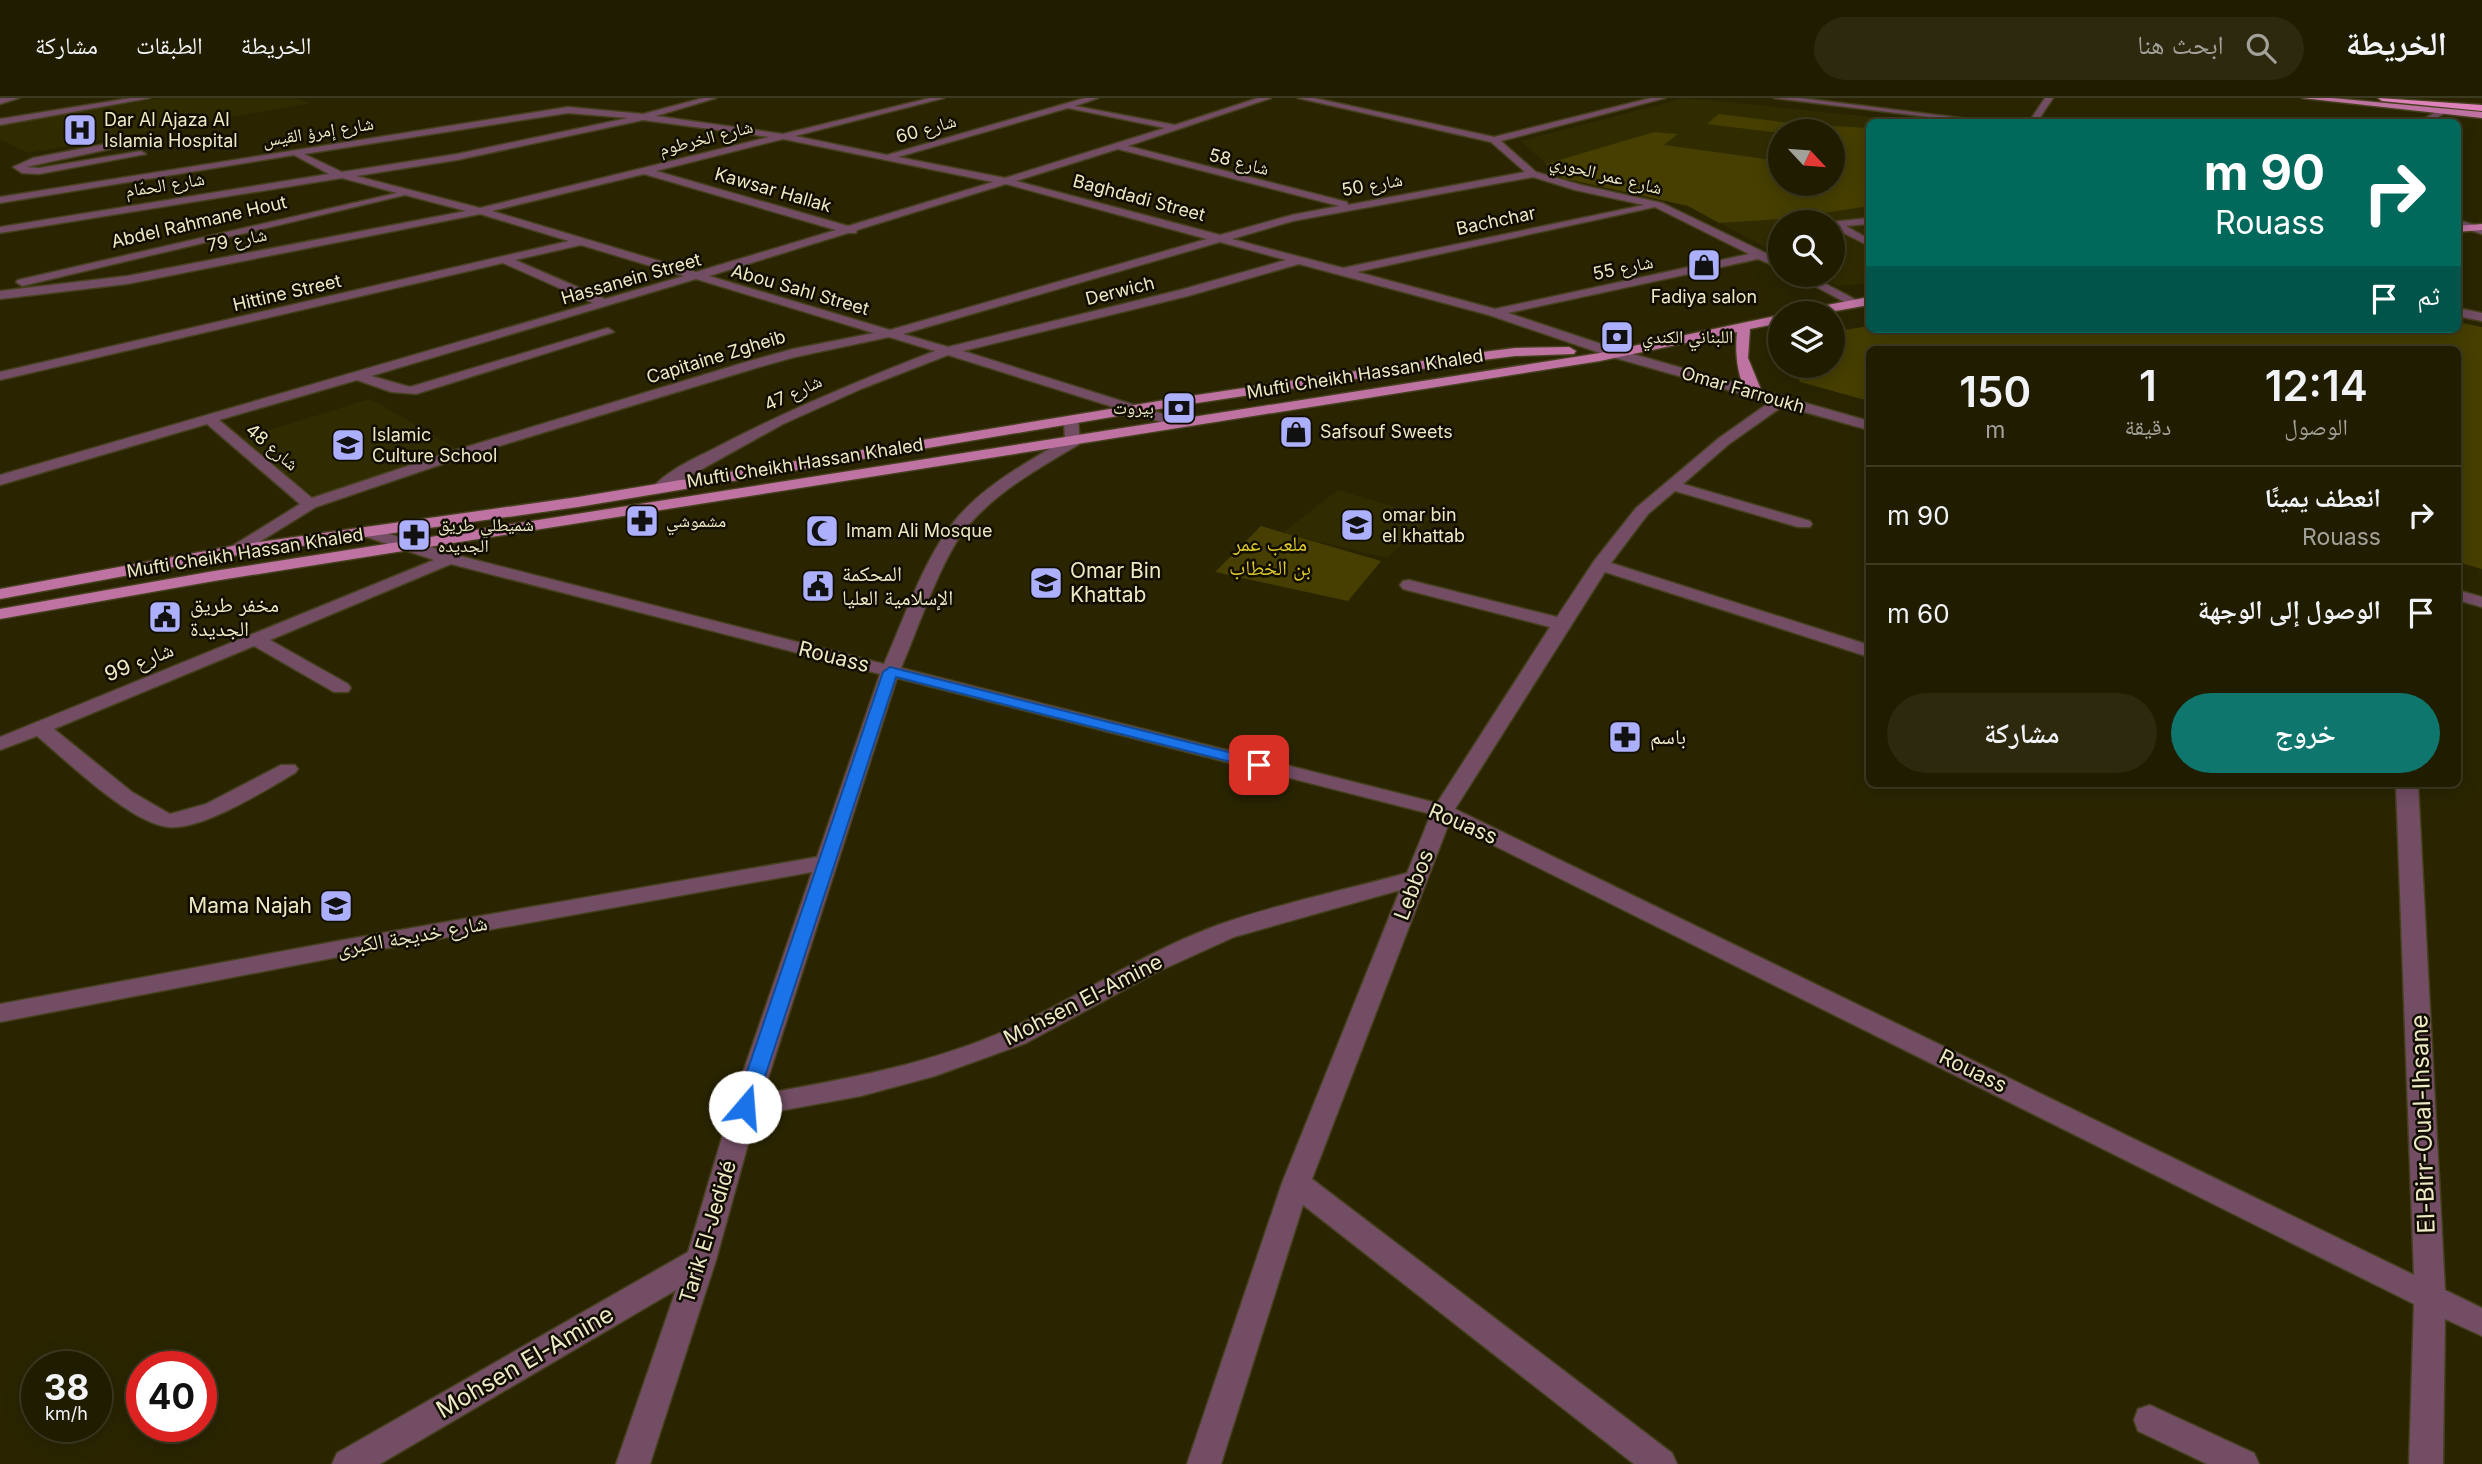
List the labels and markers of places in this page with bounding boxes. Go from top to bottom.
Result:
place label: Dar Al Ajaza Al Islamia Hospital [104,109,238,151]
hospital icon: Dar Al Ajaza Al Islamia Hospital [61,111,99,149]
shop icon: Fadiya salon [1685,246,1723,284]
place label: Fadiya salon [1651,286,1757,307]
bank icon: اللبناني الكندي [1598,318,1636,356]
place label: اللبناني الكندي [1642,326,1733,352]
bank icon: بيروت [1160,389,1198,427]
place label: بيروت [1113,397,1154,419]
shop icon: Safsouf Sweets [1277,413,1315,451]
place label: Safsouf Sweets [1320,421,1453,442]
place label: Islamic Culture School [372,424,497,466]
school or university icon: Islamic Culture School [329,426,367,464]
pharmacy icon: مشموشي [623,502,661,540]
place label: omar bin el khattab [1382,504,1465,546]
school or university icon: omar bin el khattab [1338,506,1376,544]
place label: مشموشي [666,510,726,536]
mosque icon: Imam Ali Mosque [803,512,841,550]
place label: شميطلي طريق الجديده [438,514,534,556]
pharmacy icon: شميطلي طريق الجديده [395,516,433,554]
place label: Imam Ali Mosque [846,520,992,541]
place label: Omar Bin Khattab [1070,558,1161,607]
place label: المحكمة الإسلامية العليا [842,561,953,611]
school or university icon: Omar Bin Khattab [1027,564,1065,602]
public building icon: المحكمة الإسلامية العليا [799,567,837,605]
place label: مخفر طريق الجديدة [190,592,279,641]
public building icon: مخفر طريق الجديدة [146,598,184,636]
pharmacy icon: باسم [1606,718,1644,756]
place label: باسم [1650,724,1686,751]
pin [1229,735,1289,795]
school or university icon: Mama Najah [317,887,355,925]
place label: Mama Najah [188,893,312,918]

